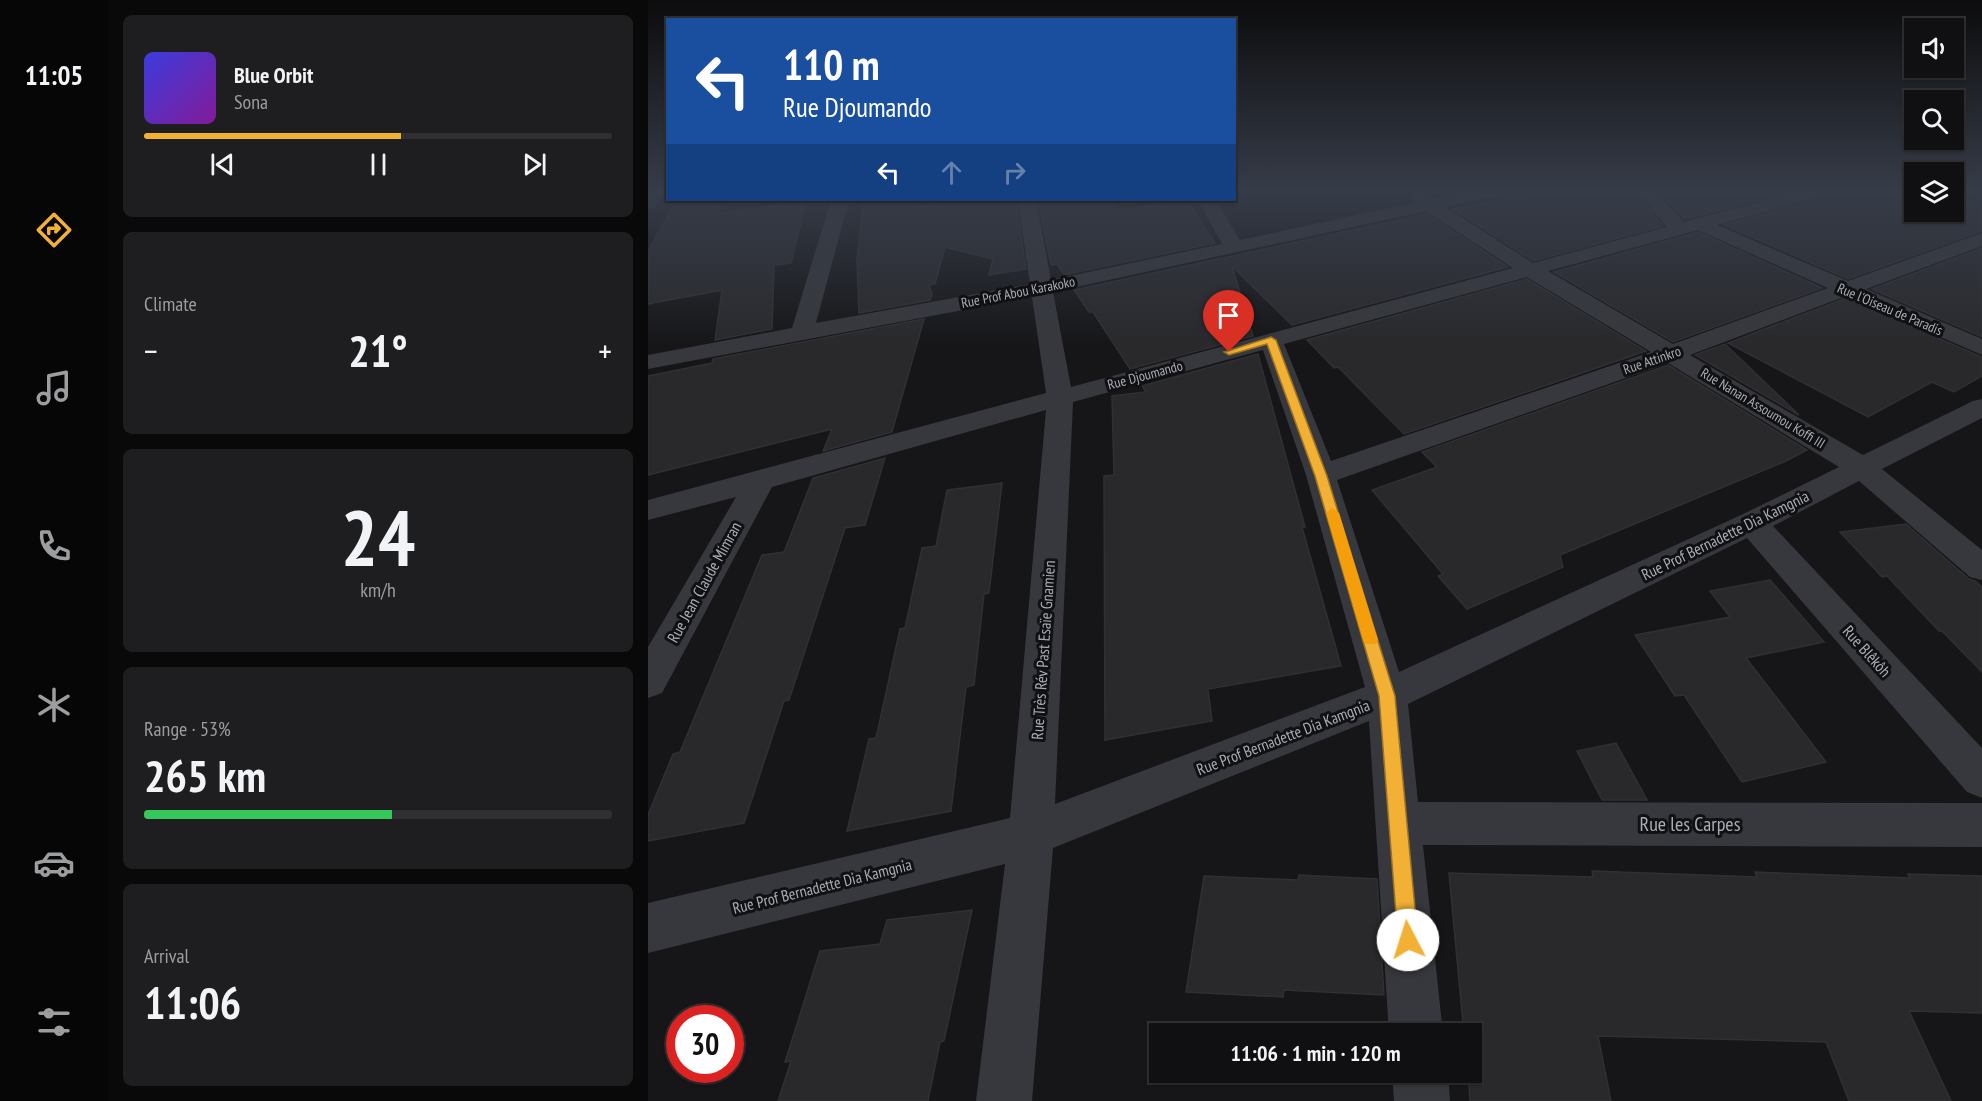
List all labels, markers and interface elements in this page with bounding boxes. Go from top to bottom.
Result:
map controls [1904,18,1964,222]
button: sound [1904,18,1964,78]
text: 110 m [783,37,880,92]
icon: left [684,42,762,120]
text: 11:05 [25,58,83,92]
text: Blue Orbit [234,61,313,89]
text: Sona [234,89,268,115]
text: Rue Djoumando [783,90,932,124]
button: search [1904,90,1964,150]
icon: previous [206,148,239,181]
icon: pause [362,148,395,181]
icon: next [518,148,551,181]
icon: left [872,156,905,189]
icon: ahead [935,156,968,189]
icon: right [998,156,1031,189]
button: layers [1904,162,1964,222]
icon: directions [33,209,75,251]
street label: Rue Prof Abou Karakoko [960,272,1076,312]
street label: Rue l'Oiseau de Paradis [1835,279,1945,339]
pin [1203,290,1254,352]
text: Climate [144,291,197,317]
icon: arrive [1212,299,1245,332]
text: 21° [348,321,408,379]
text: − [144,329,158,372]
text: + [598,329,612,372]
street label: Rue Attinkro [1621,342,1683,378]
street label: Rue Djoumando [1105,356,1185,394]
street label: Rue Nanan Assoumou Koffi III [1697,364,1829,452]
icon: music [33,367,75,409]
street label: Rue Prof Bernadette Dia Kamgnia [1638,486,1812,584]
text: 24 [341,487,415,588]
street label: Rue Jean Claude Mimran [662,518,746,646]
icon: phone [33,525,75,567]
street label: Rue Très Rév Past Esaïe Gnamien [1027,560,1059,740]
text: km/h [360,577,396,603]
street label: Rue Blêkôh [1839,621,1895,681]
icon: climate [33,684,75,726]
street label: Rue Prof Bernadette Dia Kamgnia [1193,695,1373,779]
text: Range · 53% [144,716,231,742]
text: 265 km [144,746,266,804]
street label: Rue les Carpes [1640,811,1741,837]
icon: car [33,842,75,884]
street label: Rue Prof Bernadette Dia Kamgnia [730,854,914,918]
position arrow [1376,908,1440,972]
text: Arrival [144,943,189,969]
text: 11:06 [144,973,241,1031]
icon: filters [33,1001,75,1043]
speed limit sign: 30 [666,1005,744,1083]
text: 11:06 · 1 min · 120 m [1230,1039,1401,1067]

